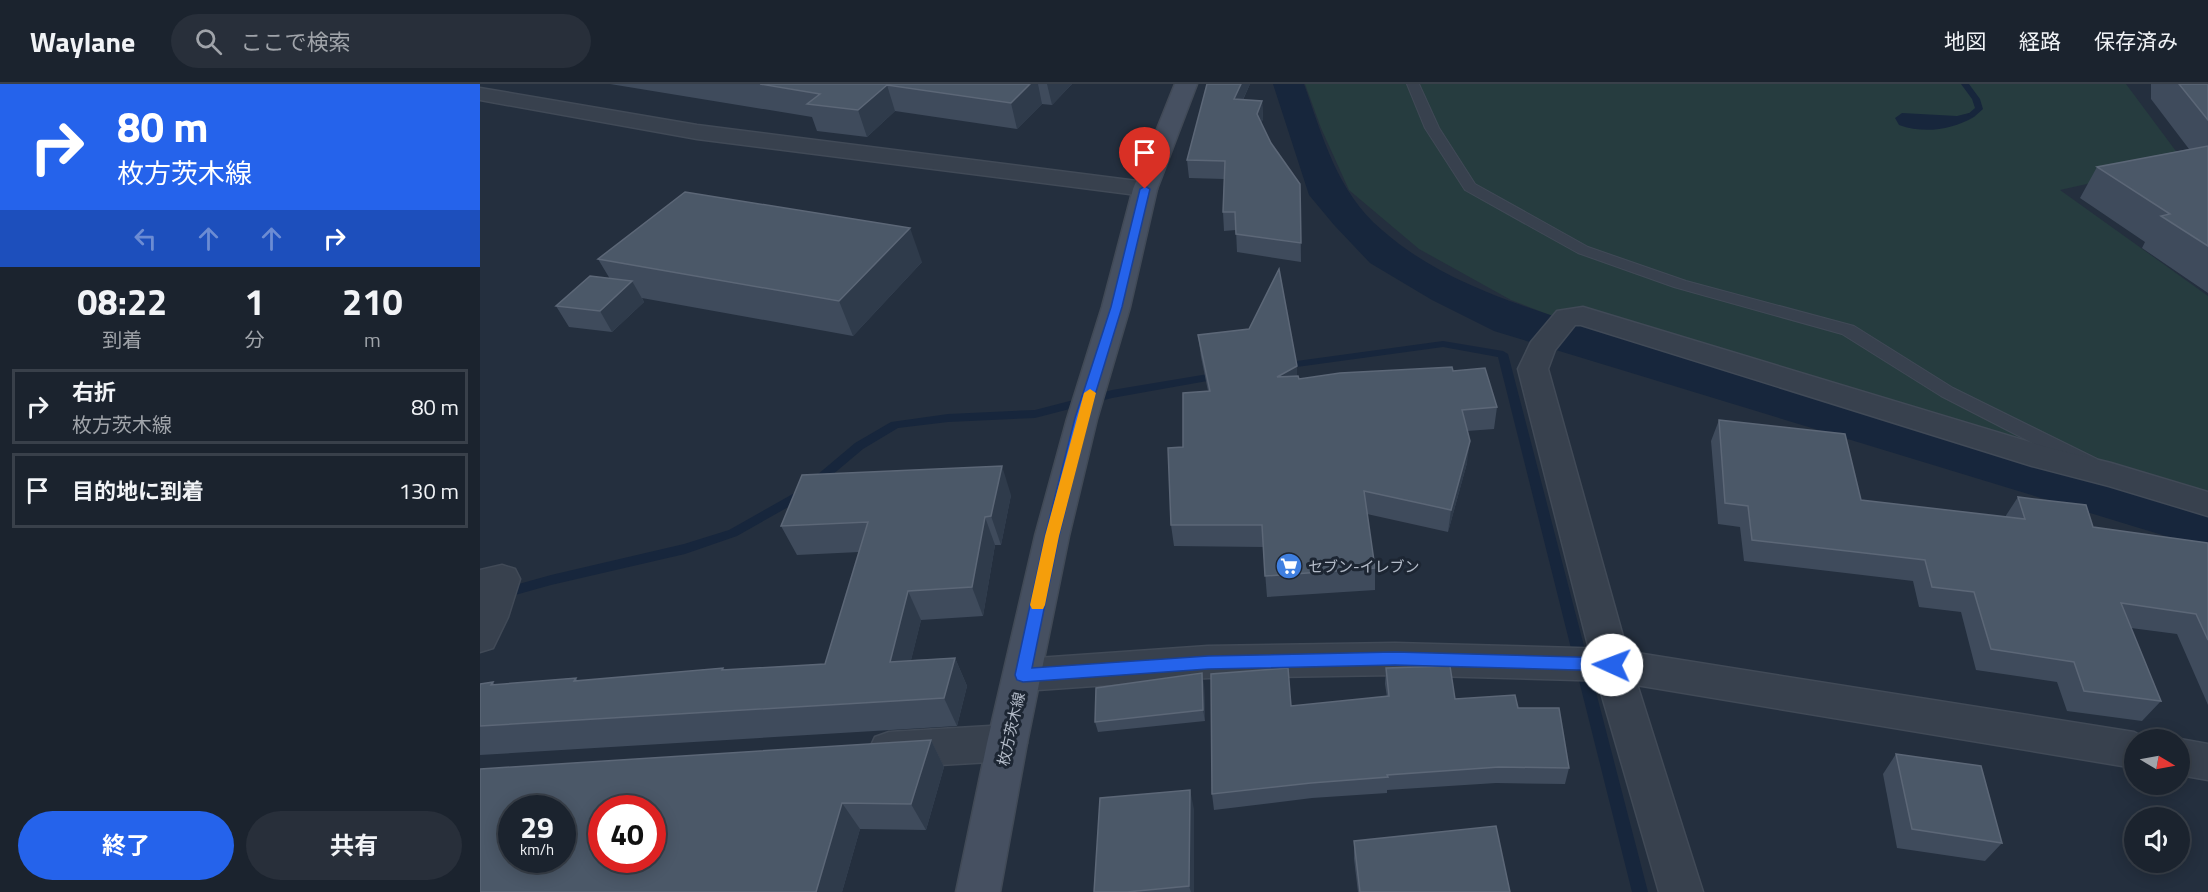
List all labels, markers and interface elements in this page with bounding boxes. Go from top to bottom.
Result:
search box [171,14,591,68]
text: Waylane [30,20,135,63]
icon: search [192,25,225,58]
text: ここで検索 [240,25,350,59]
text: 地図 [1944,25,1986,57]
text: 経路 [2019,25,2061,57]
text: 保存済み [2094,25,2178,57]
text: 80 m [117,94,209,158]
icon: right [18,108,96,186]
pin [1119,127,1170,189]
icon: arrive [1128,136,1161,169]
text: 枚方茨木線 [117,152,252,193]
icon: left [129,222,162,255]
icon: ahead [192,222,225,255]
icon: ahead [255,222,288,255]
icon: right [318,222,351,255]
text: 08:22 [77,274,167,329]
text: 1 [245,274,265,329]
text: 210 [342,274,403,329]
text: 到着 [102,324,142,355]
text: 分 [245,324,265,355]
text: m [364,324,381,355]
text: 右折 [72,375,116,409]
icon: right [21,390,54,423]
text: 80 m [411,390,459,424]
text: 枚方茨木線 [72,409,172,440]
icon: arrive [21,474,54,507]
text: 目的地に到着 [72,474,204,508]
text: 130 m [399,474,459,508]
supermarket icon: セブン-イレブン [1274,551,1304,581]
place label: セブン-イレブン [1308,555,1420,578]
position arrow [1580,633,1644,697]
street label: 枚方茨木線 [991,690,1031,768]
north arrow [2124,729,2190,795]
map controls [2124,729,2190,873]
speed limit sign: 40 [588,795,666,873]
text: 29 [520,804,554,850]
button: sound [2124,807,2190,873]
button: 終了 [18,811,234,880]
button: 共有 [246,811,462,880]
text: km/h [520,838,554,861]

